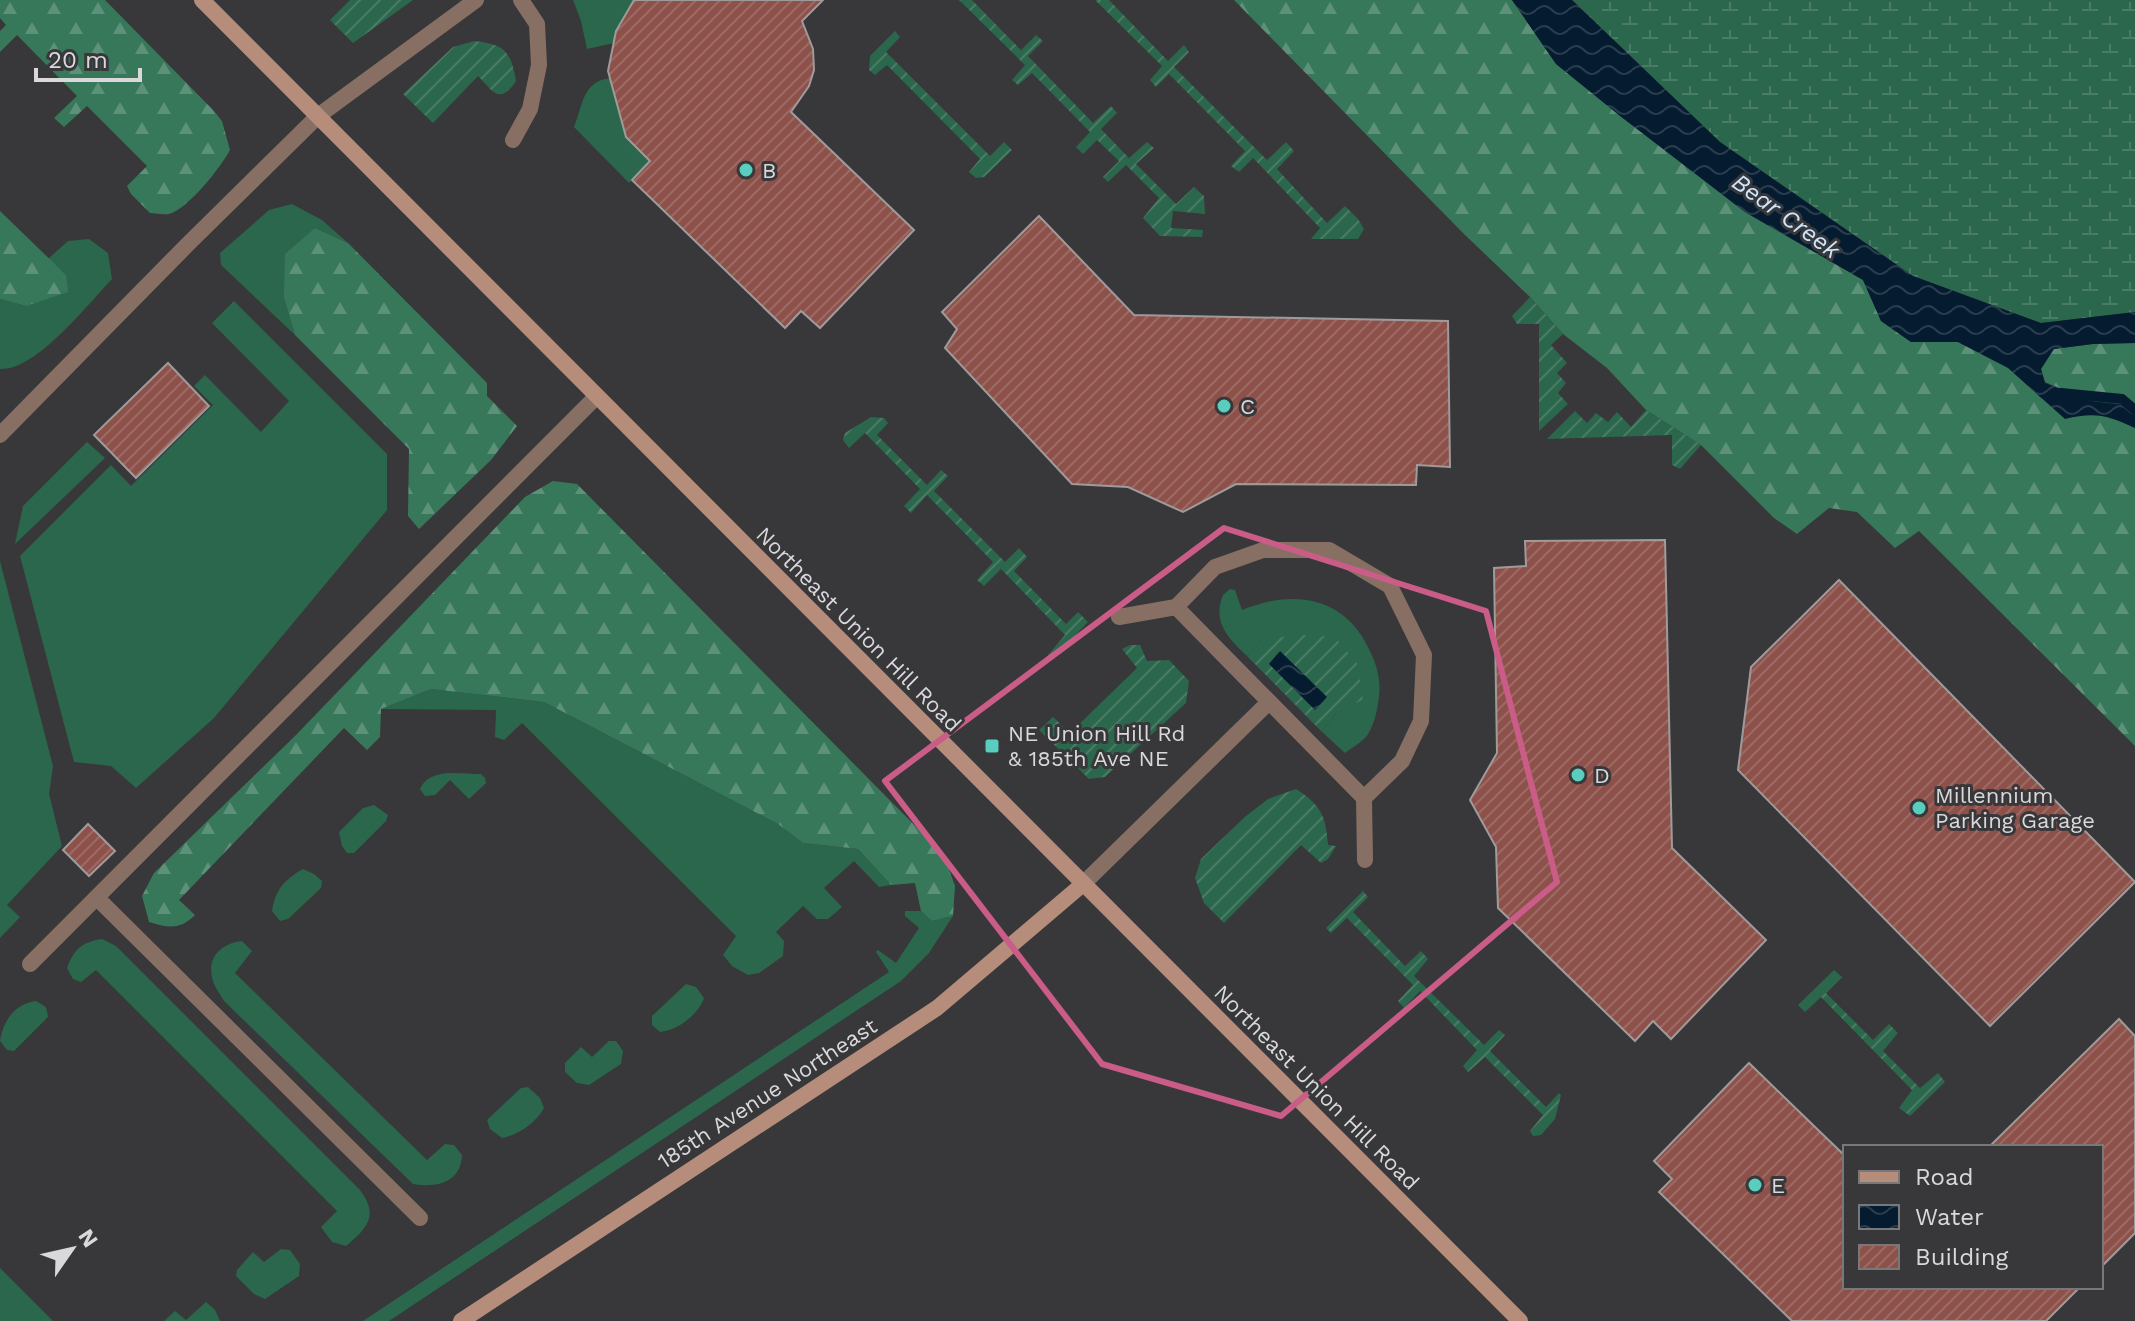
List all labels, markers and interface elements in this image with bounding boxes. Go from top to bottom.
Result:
scale bar [36,32,140,82]
text: 20 m [48,46,108,74]
place label: B [762,158,776,183]
marker: B [737,161,755,179]
water label: Bear Creek [1727,168,1846,265]
place label: C [1240,394,1255,419]
marker: C [1215,397,1233,415]
street label: Northeast Union Hill Road [751,522,966,737]
place label: NE Union Hill Rd & 185th Ave NE [1008,721,1185,771]
marker: NE Union Hill Rd & 185th Ave NE [983,737,1001,755]
place label: D [1594,763,1610,788]
marker: D [1569,766,1587,784]
place label: Millennium Parking Garage [1935,783,2095,833]
marker: Millennium Parking Garage [1910,799,1928,817]
street label: Northeast Union Hill Road [1209,980,1424,1195]
street label: 185th Avenue Northeast [653,1013,881,1174]
legend [1843,1145,2103,1289]
text: Road [1915,1163,1974,1191]
place label: E [1771,1173,1785,1198]
marker: E [1746,1176,1764,1194]
text: Water [1915,1203,1984,1231]
north arrow [32,1209,112,1289]
text: N [73,1224,103,1252]
text: Building [1915,1243,2008,1271]

